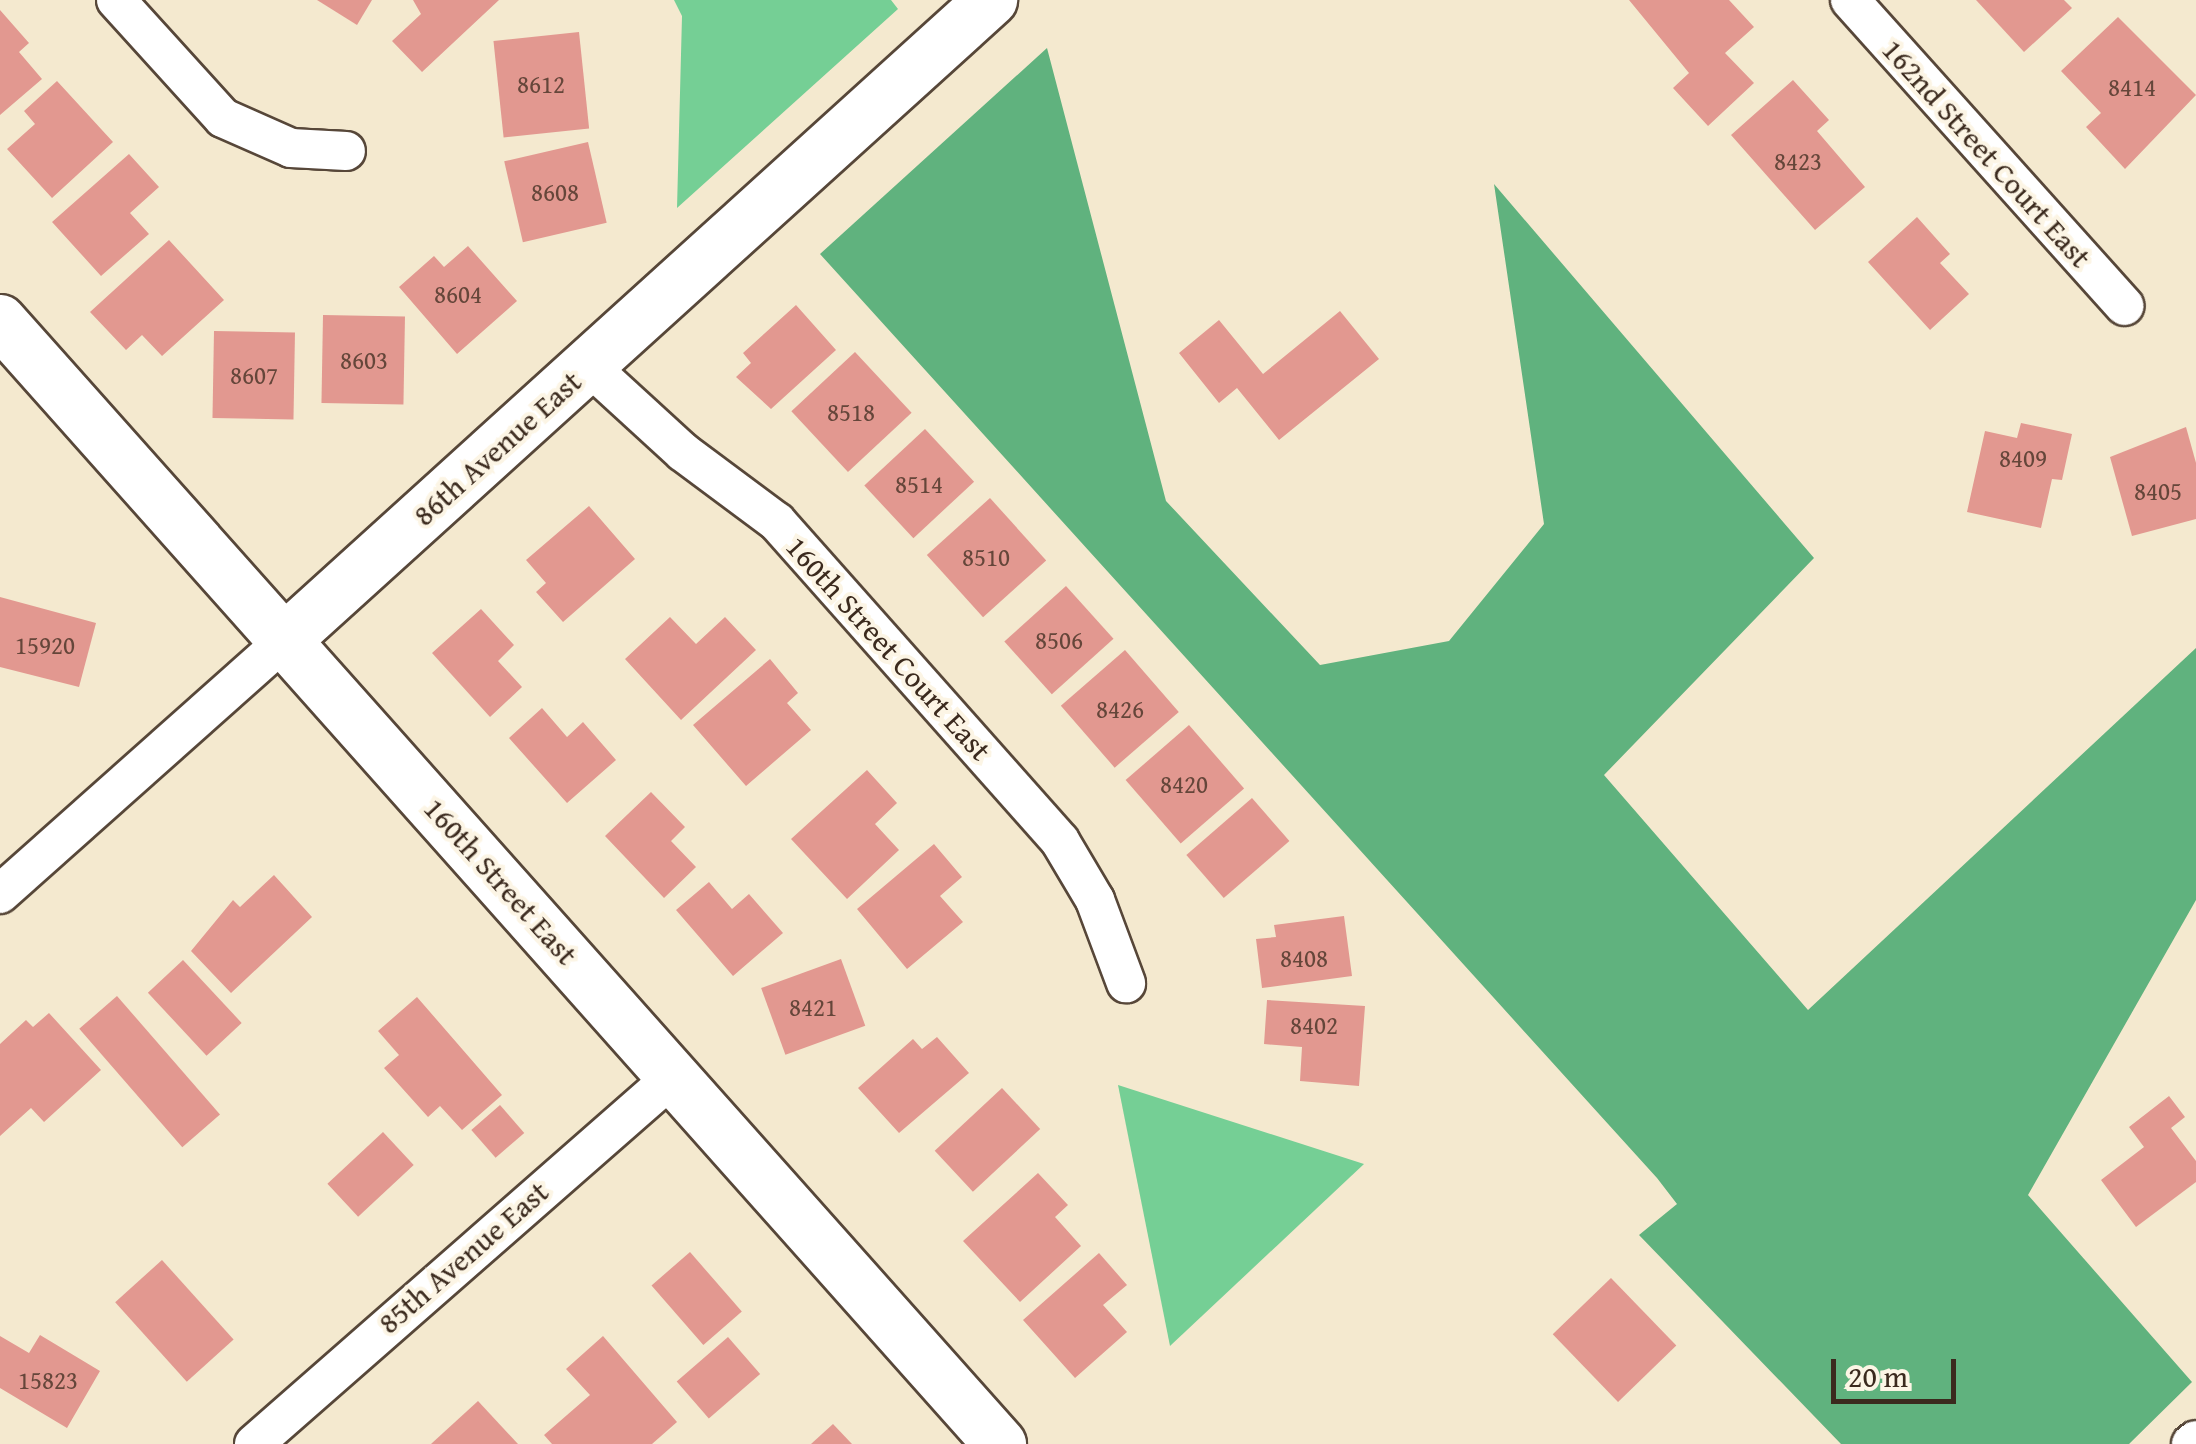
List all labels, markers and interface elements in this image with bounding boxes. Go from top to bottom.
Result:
street label: 162nd Street Court East [1875,32,2099,274]
house number: 8612 [517,69,565,99]
house number: 8414 [2108,72,2156,102]
house number: 8423 [1774,146,1822,176]
house number: 8608 [531,177,579,207]
house number: 8604 [434,279,482,309]
house number: 8603 [340,345,388,375]
house number: 8607 [230,360,278,390]
street label: 86th Avenue East [406,363,588,533]
house number: 8518 [827,397,875,427]
house number: 8409 [1999,443,2047,473]
house number: 8514 [895,469,943,499]
house number: 8405 [2134,476,2182,506]
street label: 160th Street Court East [779,529,999,767]
house number: 8510 [962,542,1010,572]
house number: 8506 [1035,625,1083,655]
house number: 15920 [15,630,75,660]
house number: 8426 [1096,694,1144,724]
house number: 8420 [1160,769,1208,799]
street label: 160th Street East [417,790,585,972]
house number: 8408 [1280,943,1328,973]
house number: 8421 [789,992,837,1022]
house number: 8402 [1290,1010,1338,1040]
street label: 85th Avenue East [371,1173,555,1341]
scale bar [1836,1339,1961,1401]
text: 20 m [1848,1354,1908,1398]
house number: 15823 [18,1365,78,1395]

